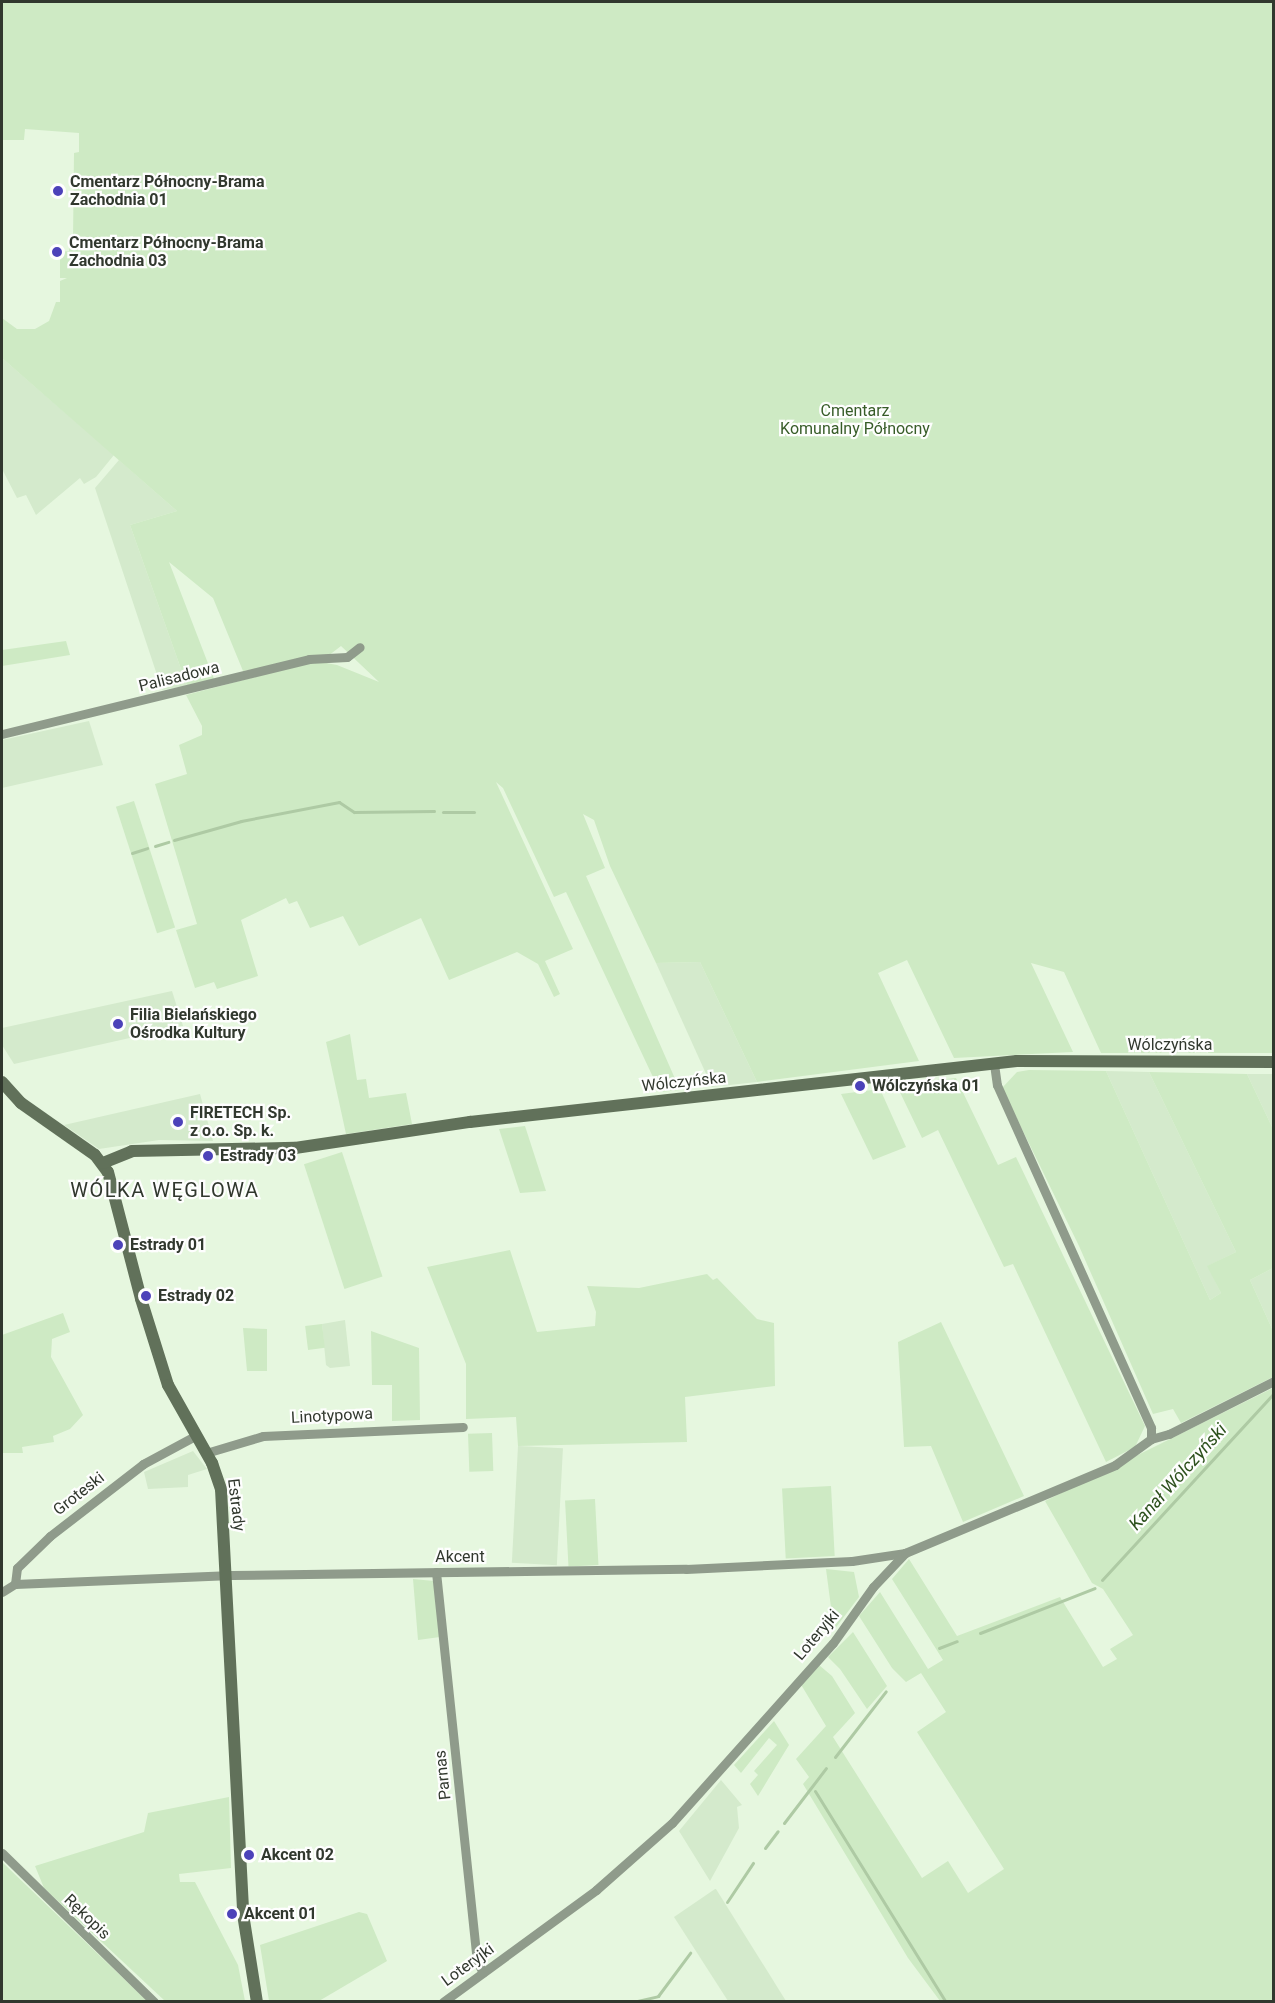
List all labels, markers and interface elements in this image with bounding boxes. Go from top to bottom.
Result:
place label: Cmentarz Północny-Brama Zachodnia 01 [70,172,264,210]
marker: Cmentarz Północny-Brama Zachodnia 01 [51,184,65,198]
place label: Cmentarz Północny-Brama Zachodnia 03 [69,233,263,271]
marker: Cmentarz Północny-Brama Zachodnia 03 [50,245,64,259]
park label: Cmentarz Komunalny Północny [780,401,930,439]
street label: Palisadowa [137,658,221,696]
place label: Filia Bielańskiego Ośrodka Kultury [130,1005,257,1043]
marker: Filia Bielańskiego Ośrodka Kultury [111,1017,125,1031]
street label: Wólczyńska [1128,1035,1212,1055]
street label: Wólczyńska [641,1068,727,1096]
place label: Wólczyńska 01 [872,1076,980,1096]
marker: Wólczyńska 01 [853,1079,867,1093]
place label: FIRETECH Sp. z o.o. Sp. k. [190,1103,291,1141]
marker: FIRETECH Sp. z o.o. Sp. k. [171,1115,185,1129]
place label: Estrady 03 [220,1146,296,1166]
marker: Estrady 03 [201,1149,215,1163]
district label: WÓLKA WĘGLOWA [70,1178,260,1202]
place label: Estrady 01 [130,1235,206,1255]
marker: Estrady 01 [111,1238,125,1252]
place label: Estrady 02 [158,1286,234,1306]
marker: Estrady 02 [139,1289,153,1303]
street label: Linotypowa [290,1404,374,1428]
water label: Kanał Wólczyński [1124,1419,1232,1535]
street label: Groteski [50,1468,108,1520]
street label: Estrady [223,1478,249,1532]
street label: Akcent [435,1547,485,1567]
street label: Loteryjki [790,1606,844,1664]
street label: Parnas [431,1749,455,1801]
place label: Akcent 02 [261,1845,334,1865]
marker: Akcent 02 [242,1848,256,1862]
street label: Rękopis [60,1890,114,1944]
place label: Akcent 01 [244,1904,317,1924]
marker: Akcent 01 [225,1907,239,1921]
street label: Loteryjki [438,1939,498,1991]

